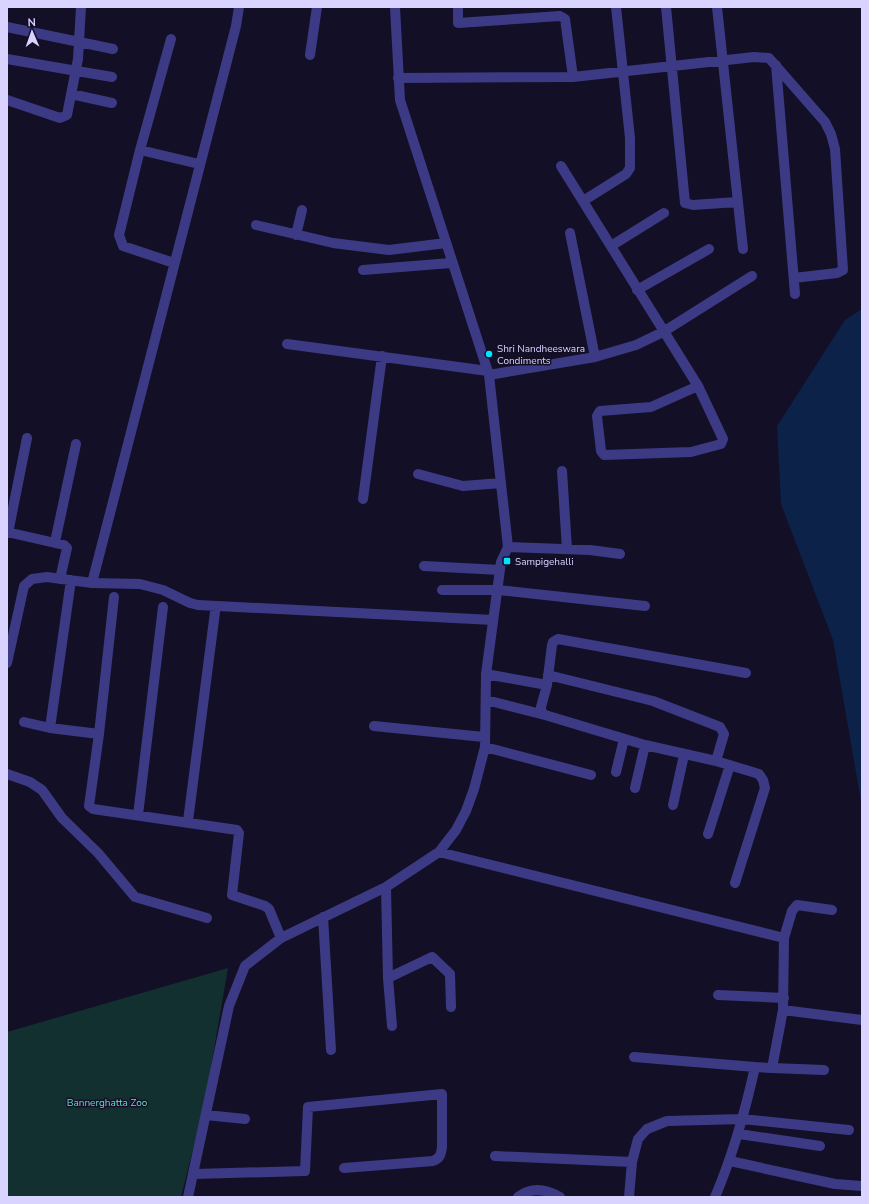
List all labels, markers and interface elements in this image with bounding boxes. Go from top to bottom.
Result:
north arrow [12,12,52,52]
text: N [27,15,36,30]
place label: Shri Nandheeswara Condiments [497,342,585,368]
marker: Shri Nandheeswara Condiments [484,349,494,359]
place label: Sampigehalli [515,555,574,569]
marker: Sampigehalli [502,556,512,566]
park label: Bannerghatta Zoo [67,1096,148,1110]

